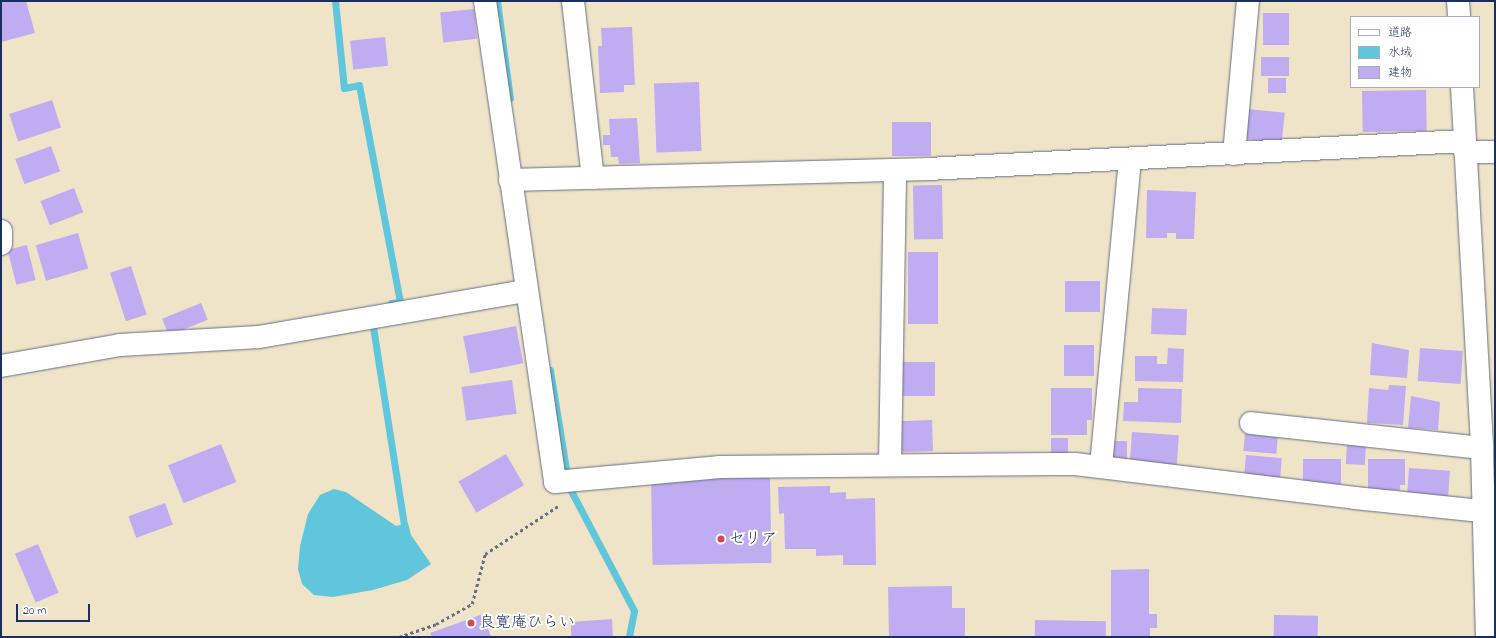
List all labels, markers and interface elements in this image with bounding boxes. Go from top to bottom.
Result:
legend [1350,16,1480,88]
text: 道路 [1388,24,1412,42]
text: 水域 [1388,44,1412,62]
text: 建物 [1388,64,1412,82]
place label: セリア [729,529,777,549]
marker: セリア [716,534,726,544]
scale bar [18,596,92,622]
text: 20 m [23,602,46,620]
place label: 良寛庵ひらい [479,613,575,633]
marker: 良寛庵ひらい [466,618,476,628]

